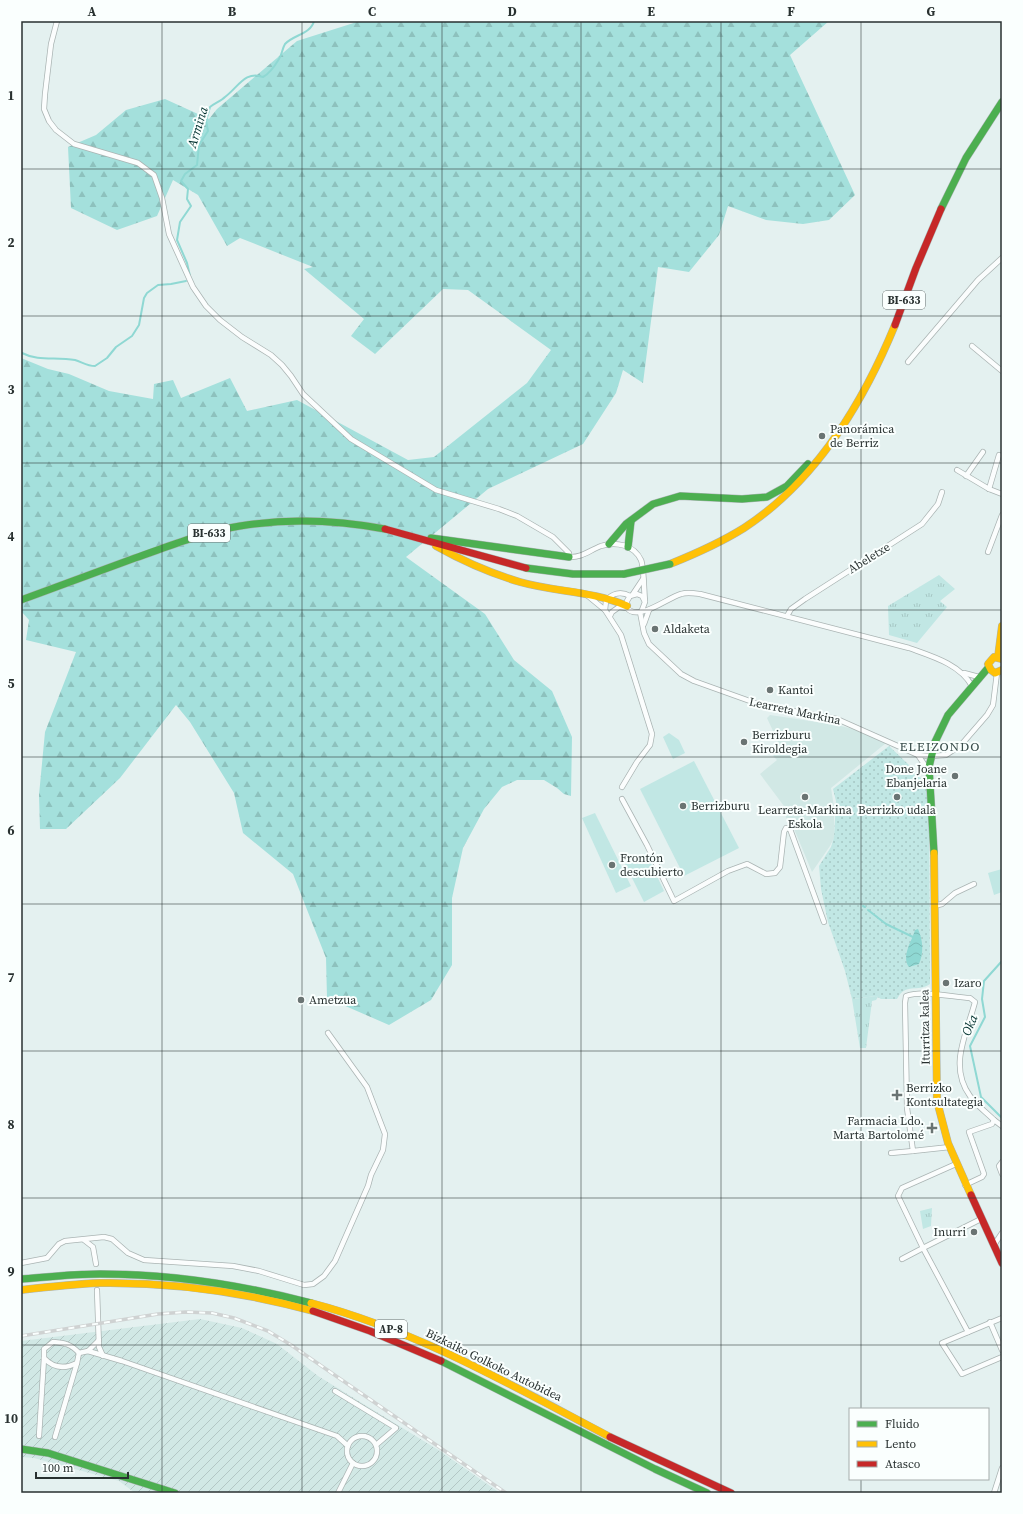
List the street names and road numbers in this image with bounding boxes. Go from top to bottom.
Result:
road number: BI-633 [883,291,925,309]
road number: BI-633 [188,524,230,542]
street label: Abeletxe [845,539,893,577]
street label: Learreta Markina [748,693,843,729]
street label: Iturritza kalea [916,988,934,1065]
road number: AP-8 [375,1320,407,1338]
street label: Bizkaiko Golkoko Autobidea [423,1325,566,1405]

